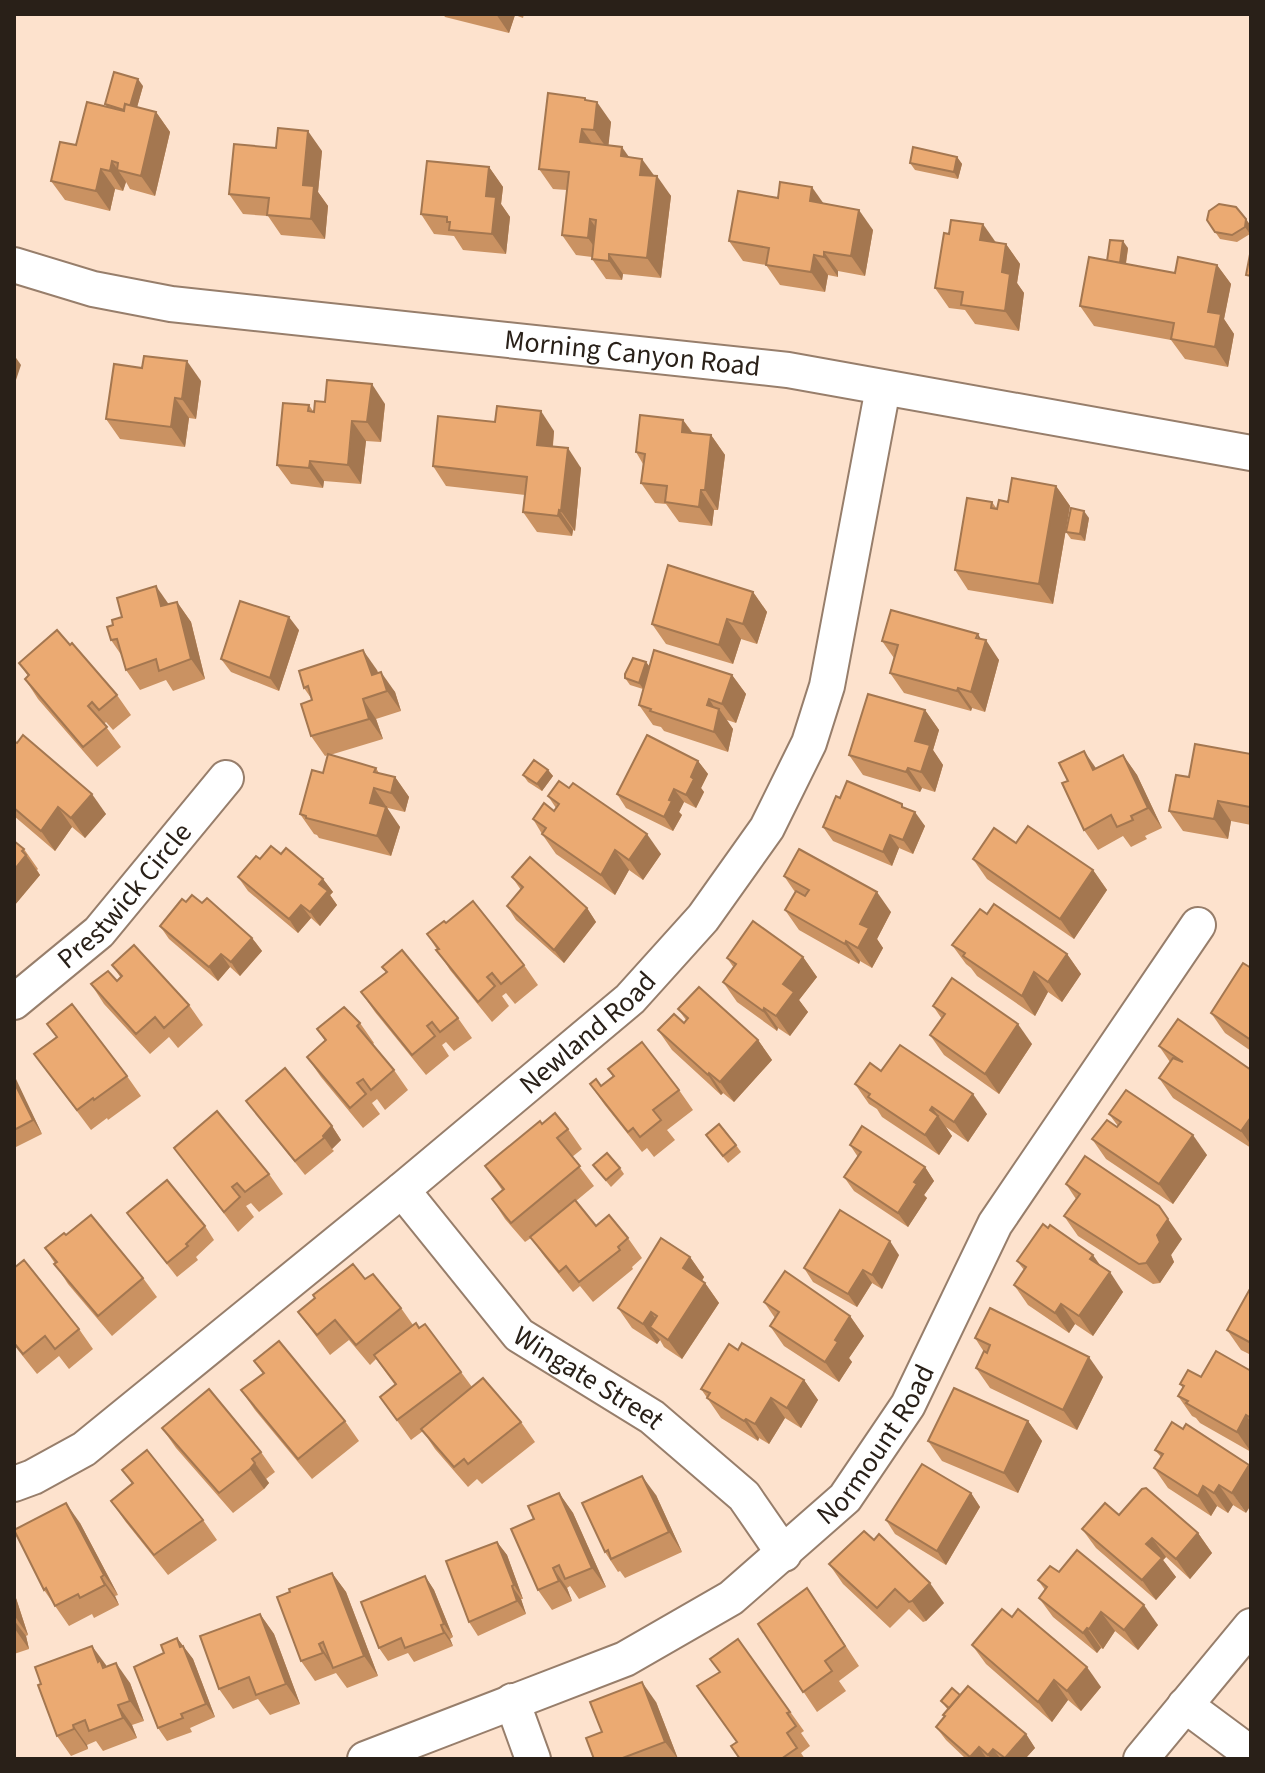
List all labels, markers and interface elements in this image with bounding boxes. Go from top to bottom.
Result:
street label: Morning Canyon Road [502,320,762,387]
street label: Prestwick Circle [49,814,201,978]
street label: Newland Road [511,963,666,1104]
street label: Wingate Street [506,1316,674,1439]
street label: Normount Road [808,1358,945,1534]

